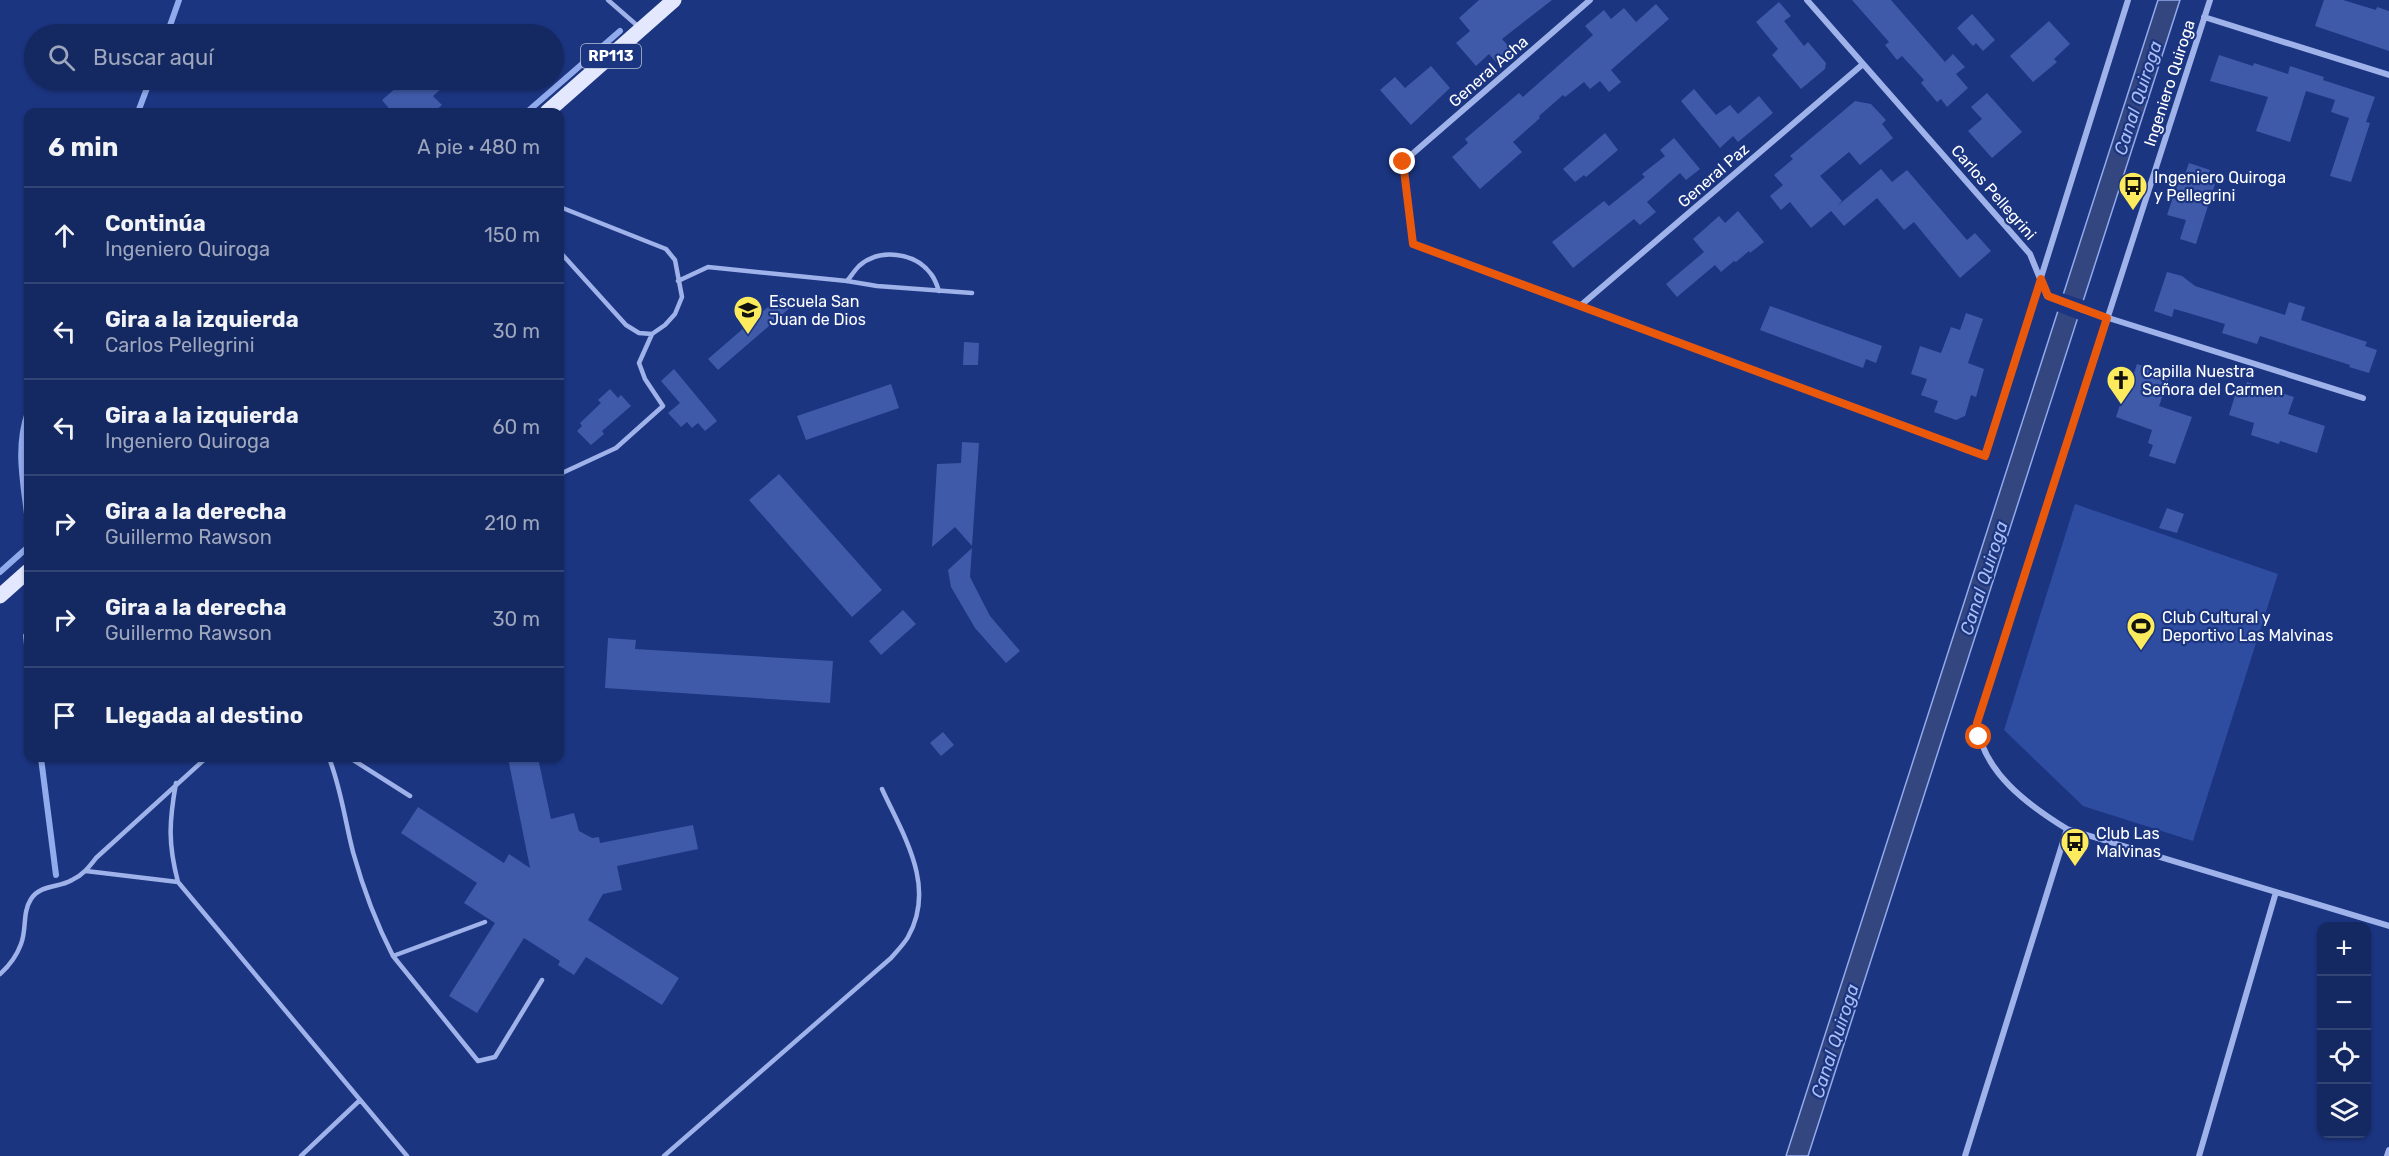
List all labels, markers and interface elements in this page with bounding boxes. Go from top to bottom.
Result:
street label: Ingeniero Quiroga [2140,17,2199,149]
search box [24,24,564,90]
street label: General Acha [1445,32,1532,111]
water label: Canal Quiroga [2109,38,2167,158]
icon: search [45,41,78,74]
text: Buscar aquí [93,44,214,71]
road number: RP113 [581,44,641,68]
text: 6 min [48,132,118,163]
text: A pie · 480 m [417,135,540,159]
street label: General Paz [1674,139,1753,211]
street label: Carlos Pellegrini [1947,141,2040,244]
route end [1389,148,1415,174]
place label: Ingeniero Quiroga y Pellegrini [2154,168,2286,205]
bus stop icon: Ingeniero Quiroga y Pellegrini [2117,170,2149,212]
text: Continúa [105,210,206,237]
icon: ahead [48,219,81,252]
text: 150 m [484,223,540,247]
text: Ingeniero Quiroga [105,237,270,261]
place label: Escuela San Juan de Dios [769,292,866,329]
school or university icon: Escuela San Juan de Dios [732,294,764,336]
text: Gira a la izquierda [105,306,299,333]
icon: left [48,315,81,348]
text: 30 m [493,319,540,343]
text: Carlos Pellegrini [105,333,255,357]
place label: Capilla Nuestra Señora del Carmen [2142,362,2283,399]
church icon: Capilla Nuestra Señora del Carmen [2105,364,2137,406]
text: Gira a la izquierda [105,402,299,429]
icon: left [48,411,81,444]
text: 60 m [493,415,540,439]
text: Ingeniero Quiroga [105,429,270,453]
text: Gira a la derecha [105,498,286,525]
icon: right [48,507,81,540]
text: 210 m [484,511,540,535]
water label: Canal Quiroga [1955,518,2013,638]
text: Guillermo Rawson [105,525,272,549]
text: Gira a la derecha [105,594,286,621]
icon: right [48,603,81,636]
text: 30 m [493,607,540,631]
place label: Club Cultural y Deportivo Las Malvinas [2162,608,2333,645]
sports icon: Club Cultural y Deportivo Las Malvinas [2125,610,2157,652]
text: Guillermo Rawson [105,621,272,645]
icon: arrive [48,699,81,732]
text: Llegada al destino [105,702,303,729]
route start [1965,723,1991,749]
place label: Club Las Malvinas [2096,824,2161,861]
bus stop icon: Club Las Malvinas [2059,826,2091,868]
map controls [2317,922,2371,1138]
button: + [2317,922,2371,976]
button: − [2317,976,2371,1030]
water label: Canal Quiroga [1806,981,1864,1101]
button: locate [2317,1030,2371,1084]
button: layers [2317,1084,2371,1138]

